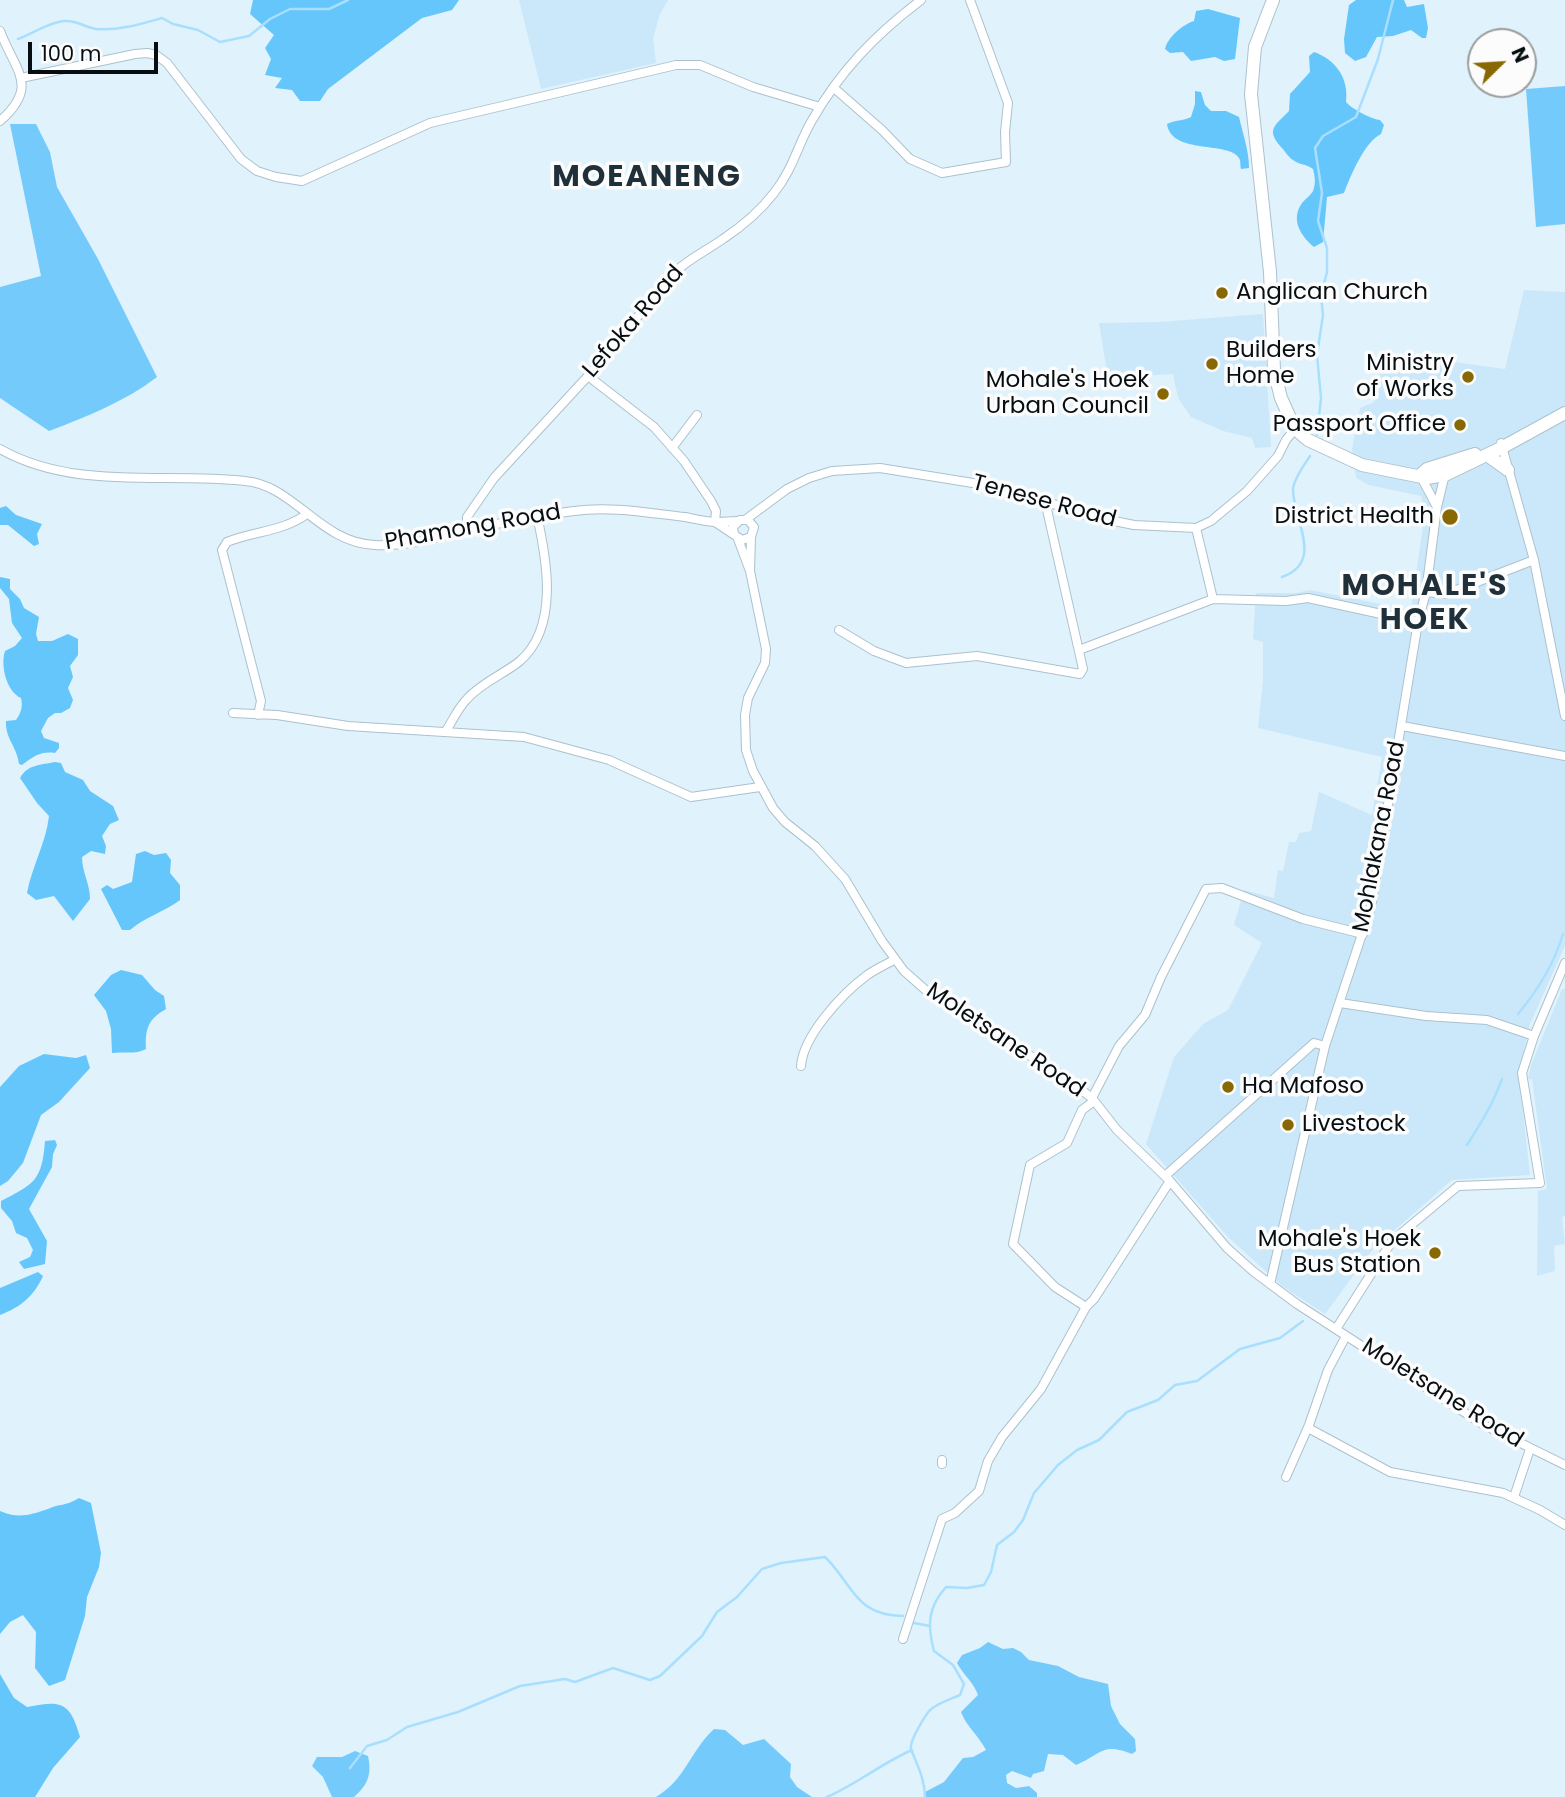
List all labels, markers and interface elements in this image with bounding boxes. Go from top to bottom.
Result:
scale bar [32,28,161,72]
north arrow [1467,28,1537,98]
text: 100 m [41,39,101,68]
text: N [1505,43,1535,67]
district label: MOEANENG [553,160,741,196]
street label: Lefoka Road [578,260,690,384]
place label: Anglican Church [1236,279,1428,307]
marker: Anglican Church [1214,285,1230,301]
place label: Builders Home [1226,337,1317,391]
place label: Ministry of Works [1356,350,1454,404]
marker: Builders Home [1204,356,1220,372]
place label: Mohale's Hoek Urban Council [986,367,1149,421]
marker: Ministry of Works [1460,369,1476,385]
marker: Mohale's Hoek Urban Council [1155,386,1171,402]
place label: Passport Office [1273,411,1446,439]
marker: Passport Office [1452,417,1468,433]
street label: Tenese Road [969,470,1119,534]
street label: Phamong Road [383,499,563,557]
place label: District Health [1275,503,1434,531]
marker: District Health [1440,507,1460,527]
district label: MOHALE'S HOEK [1343,569,1507,640]
street label: Mohlakana Road [1348,739,1412,935]
street label: Moletsane Road [920,978,1090,1104]
place label: Ha Mafoso [1242,1073,1364,1101]
marker: Ha Mafoso [1220,1079,1236,1095]
place label: Livestock [1302,1111,1406,1139]
marker: Livestock [1280,1117,1296,1133]
place label: Mohale's Hoek Bus Station [1258,1226,1421,1280]
marker: Mohale's Hoek Bus Station [1427,1245,1443,1261]
street label: Moletsane Road [1356,1333,1528,1455]

